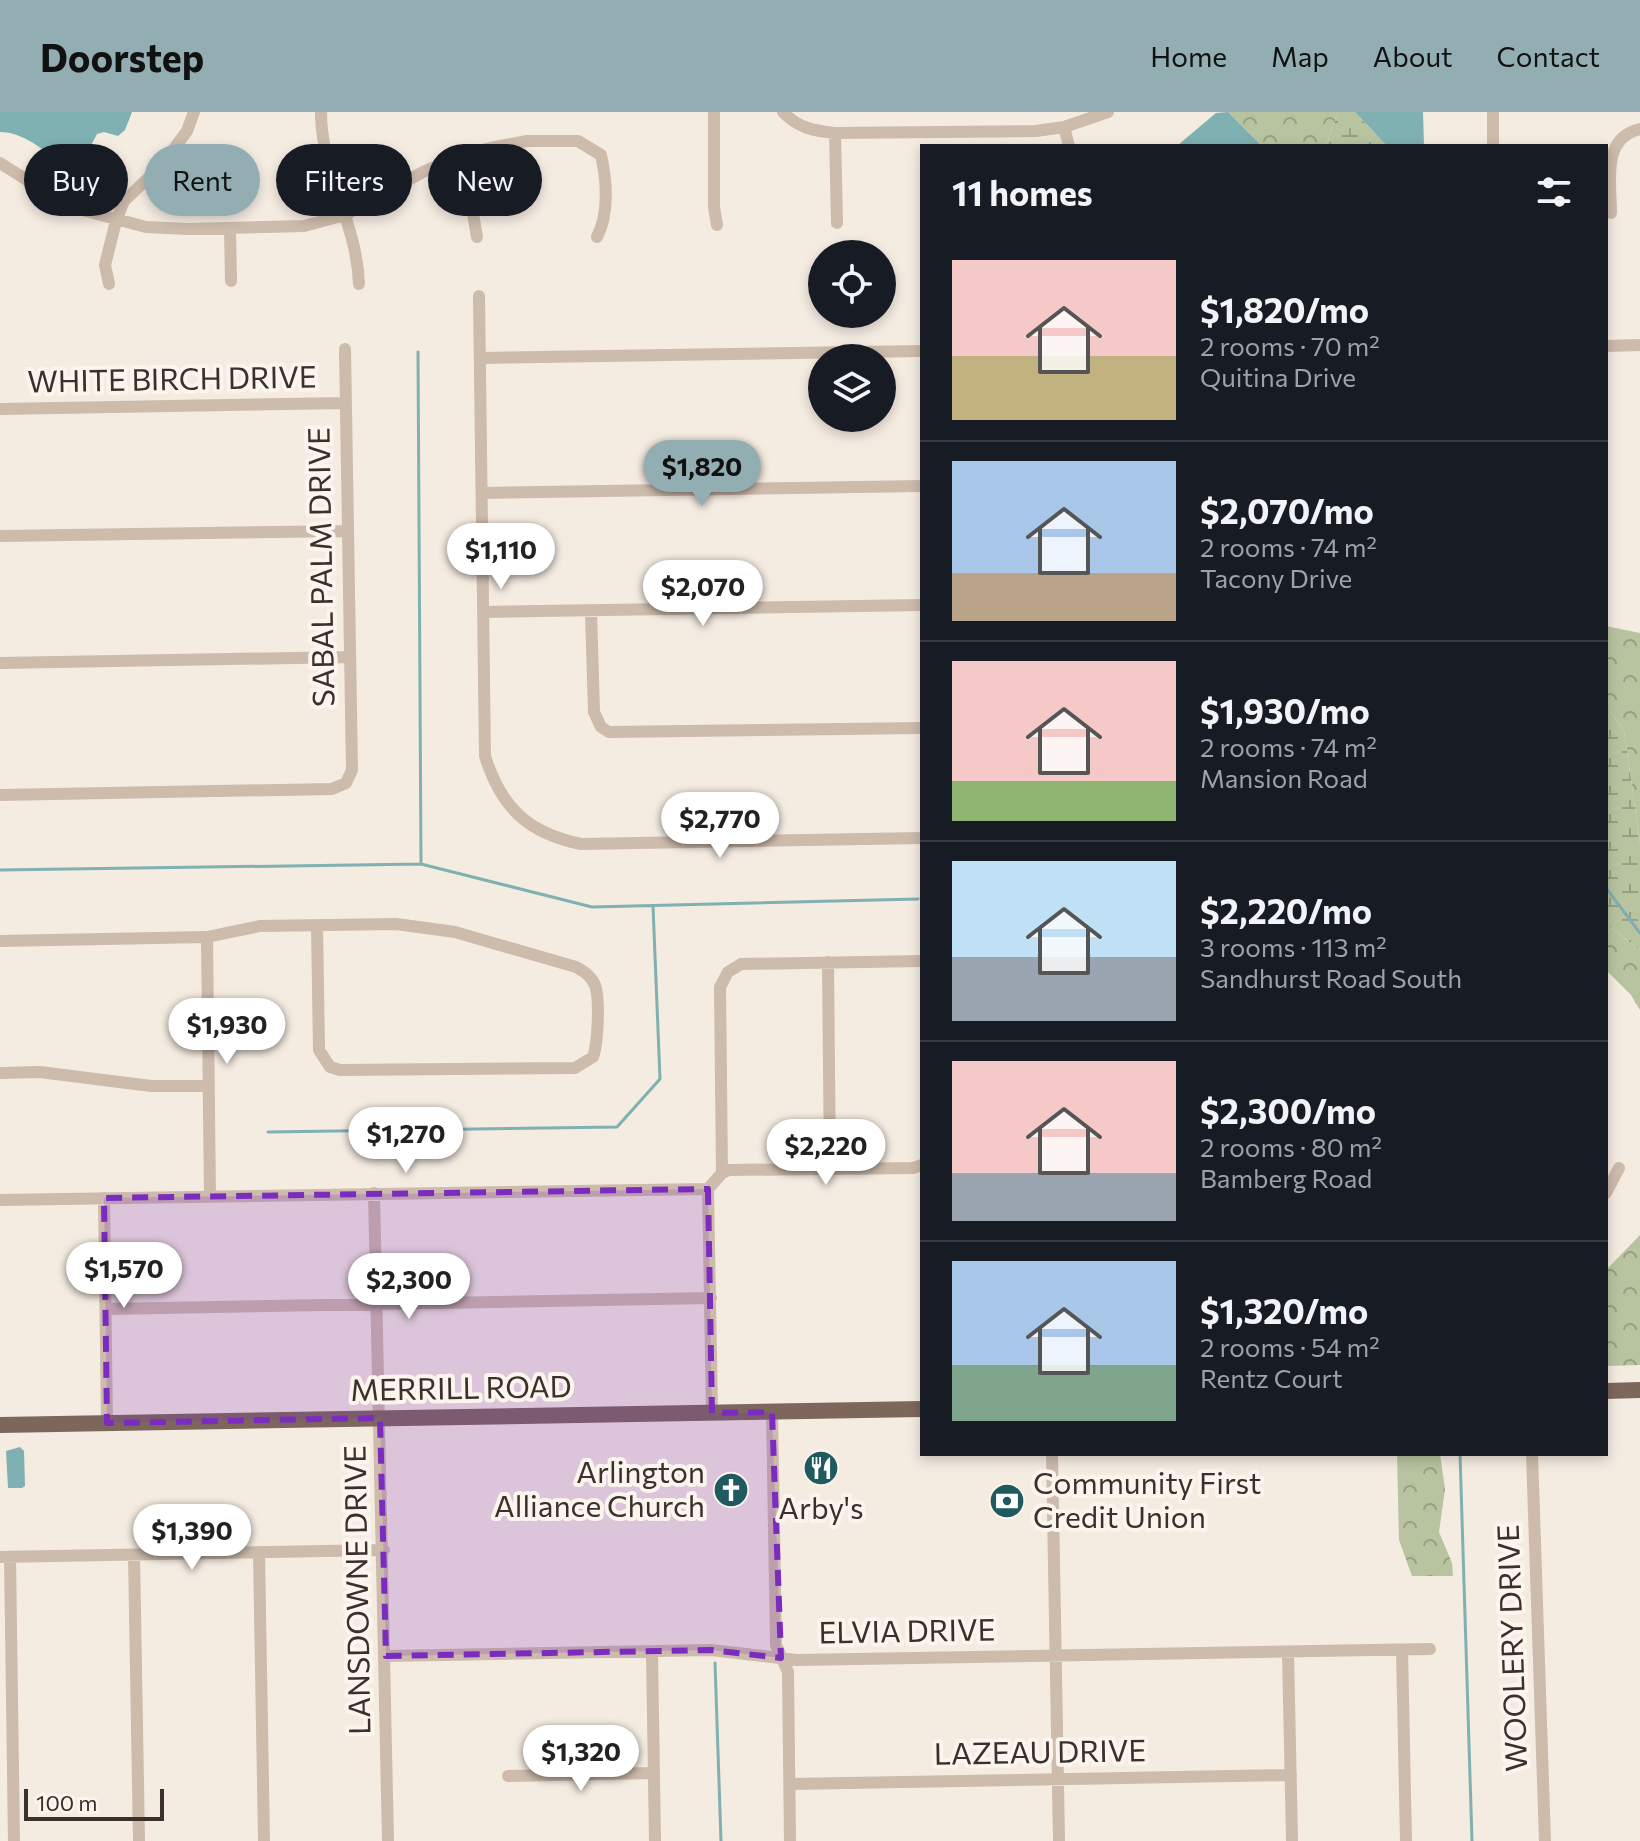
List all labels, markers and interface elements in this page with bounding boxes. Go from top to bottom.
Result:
text: Doorstep [40,33,204,80]
text: Home [1150,39,1227,73]
text: Map [1271,39,1329,73]
text: About [1373,39,1453,73]
text: Contact [1497,39,1600,73]
chip: Buy [24,144,128,216]
chip: Rent [144,144,260,216]
chip: Filters [276,144,412,216]
chip: New [428,144,542,216]
icon: filters [1532,170,1576,214]
text: 11 homes [952,171,1093,213]
map controls [808,240,896,432]
button: locate [808,240,896,328]
text: $1,820/mo [1200,288,1369,330]
icon: home [1016,292,1112,388]
text: 2 rooms · 70 m² [1200,330,1380,361]
button: layers [808,344,896,432]
street label: WHITE BIRCH DRIVE [27,356,317,399]
text: Quitina Drive [1200,361,1356,392]
street label: SABAL PALM DRIVE [299,427,340,707]
pin: $1,820 [637,440,767,508]
text: $1,820 [662,450,742,481]
text: $2,070/mo [1200,489,1374,531]
icon: home [1016,493,1112,589]
pin: $1,110 [436,523,566,591]
text: 2 rooms · 74 m² [1200,531,1377,562]
text: $1,110 [465,533,537,564]
pin: $2,070 [638,560,768,628]
text: Tacony Drive [1200,562,1352,593]
text: $2,070 [661,570,745,601]
text: $1,930/mo [1200,689,1370,731]
icon: home [1016,693,1112,789]
text: 2 rooms · 74 m² [1200,731,1377,762]
text: Mansion Road [1200,762,1368,793]
pin: $2,770 [655,792,785,860]
text: $2,770 [679,802,761,833]
text: $2,220/mo [1200,889,1372,931]
icon: home [1016,893,1112,989]
text: 3 rooms · 113 m² [1200,931,1387,962]
text: Sandhurst Road South [1200,962,1462,993]
pin: $1,930 [162,998,292,1066]
text: $1,930 [186,1008,268,1039]
text: $2,300/mo [1200,1089,1376,1131]
icon: home [1016,1093,1112,1189]
pin: $1,270 [341,1107,471,1175]
text: $1,270 [366,1117,446,1148]
pin: $2,220 [761,1119,891,1187]
text: $2,220 [785,1129,867,1160]
text: 2 rooms · 80 m² [1200,1131,1382,1162]
text: Bamberg Road [1200,1162,1372,1193]
pin: $1,570 [59,1242,189,1310]
text: $1,570 [84,1252,164,1283]
pin: $2,300 [344,1253,474,1321]
text: $2,300 [366,1263,452,1294]
text: $1,320/mo [1200,1289,1368,1331]
icon: home [1016,1293,1112,1389]
text: 2 rooms · 54 m² [1200,1331,1380,1362]
text: Rentz Court [1200,1362,1343,1393]
street label: MERRILL ROAD [350,1366,572,1407]
street label: LANSDOWNE DRIVE [334,1445,377,1735]
restaurant icon: Arby's [802,1449,840,1487]
place label: Arlington Alliance Church [494,1452,705,1523]
place label: Community First Credit Union [1033,1463,1261,1534]
church icon: Arlington Alliance Church [712,1471,750,1509]
bank icon: Community First Credit Union [988,1482,1026,1520]
place label: Arby's [778,1488,864,1525]
pin: $1,390 [127,1504,257,1572]
text: $1,390 [151,1514,233,1545]
street label: WOOLERY DRIVE [1488,1524,1533,1772]
street label: ELVIA DRIVE [818,1609,996,1650]
pin: $1,320 [516,1725,646,1793]
street label: LAZEAU DRIVE [934,1730,1146,1771]
text: $1,320 [541,1735,621,1766]
scale bar [24,1785,164,1821]
text: 100 m [36,1789,98,1816]

